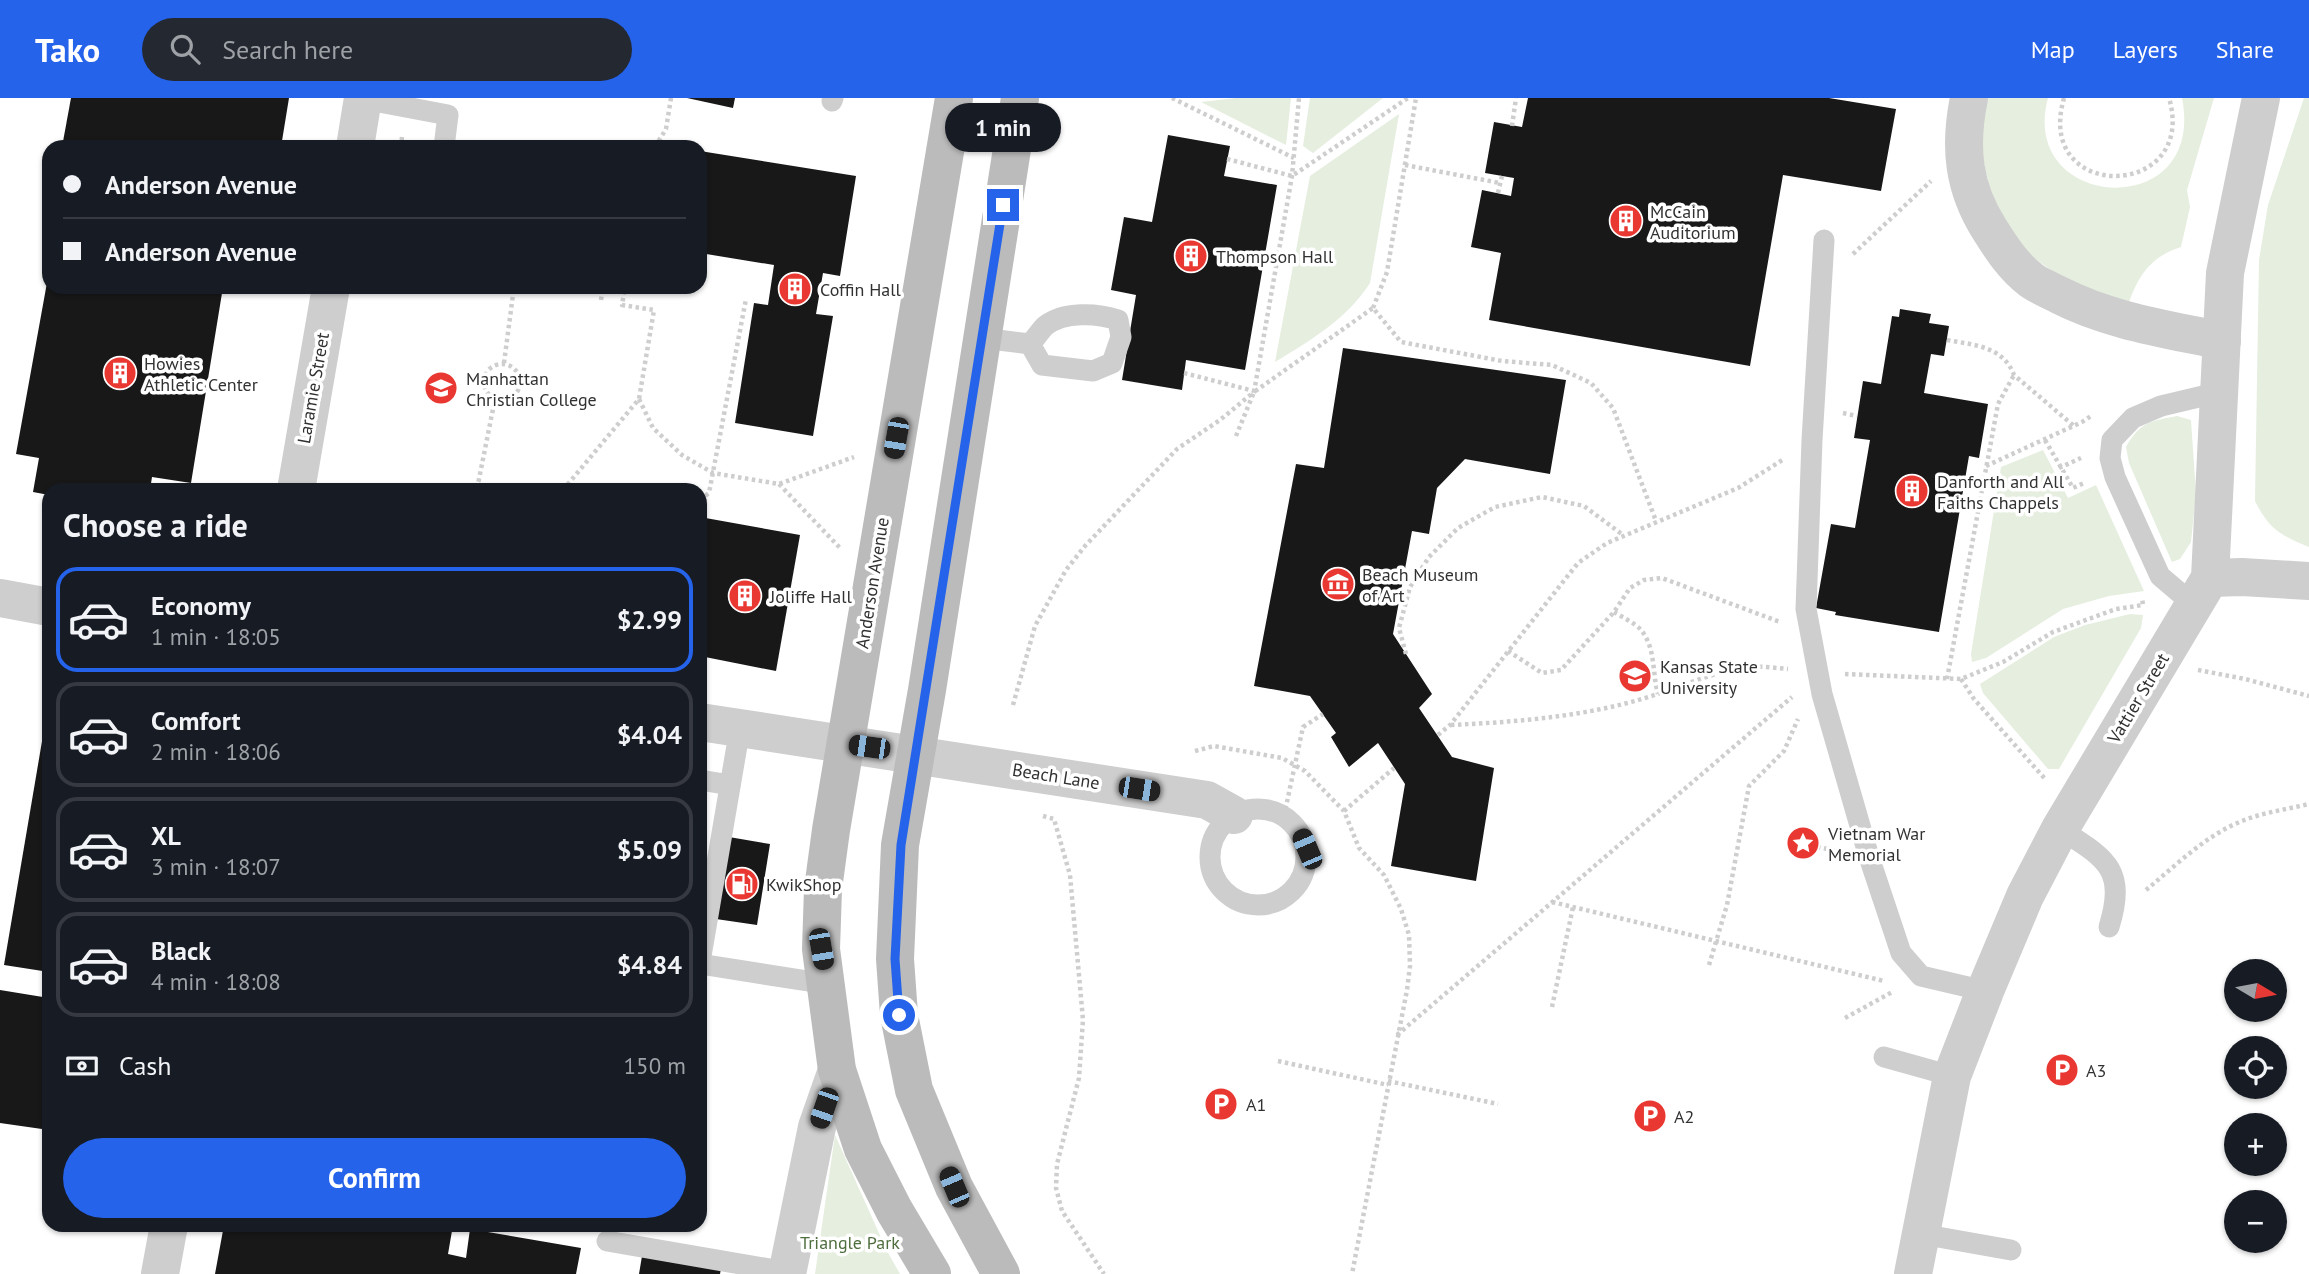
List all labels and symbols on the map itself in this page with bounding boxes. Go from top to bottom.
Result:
callout: 1 min [945,104,1061,153]
route end [987,189,1019,221]
place label: McCain Auditorium [1650,200,1736,244]
building icon: McCain Auditorium [1607,202,1645,240]
building icon: Thompson Hall [1172,237,1210,275]
place label: Thompson Hall [1216,245,1334,268]
building icon: Coffin Hall [776,270,814,308]
place label: Coffin Hall [820,278,901,301]
street label: Laramie Street [292,331,334,445]
place label: Howies Athletic Center [144,352,258,396]
building icon: Howies Athletic Center [101,354,139,392]
place label: Manhattan Christian College [466,367,597,411]
school or university icon: Manhattan Christian College [422,369,460,407]
car [883,415,910,461]
place label: Danforth and All Faiths Chappels [1937,470,2065,514]
building icon: Danforth and All Faiths Chappels [1893,472,1931,510]
street label: Anderson Avenue [850,516,894,650]
place label: Beach Museum of Art [1362,563,1478,607]
museum icon: Beach Museum of Art [1319,565,1357,603]
building icon: Joliffe Hall [726,577,764,615]
place label: Joliffe Hall [769,585,852,608]
street label: Vattier Street [2102,649,2174,748]
place label: Kansas State University [1660,655,1758,699]
school or university icon: Kansas State University [1616,657,1654,695]
car [847,734,892,760]
street label: Beach Lane [1011,758,1101,794]
car [1117,775,1162,803]
place label: Vietnam War Memorial [1827,822,1925,866]
place icon: Vietnam War Memorial [1784,824,1822,862]
car [1290,826,1325,872]
fuel station icon: KwikShop [723,865,761,903]
place label: KwikShop [766,873,841,896]
car [808,926,835,972]
north arrow [2224,959,2287,1022]
route start [883,999,915,1031]
parking icon: A3 [2043,1051,2081,1089]
place label: A3 [2086,1059,2106,1082]
car [808,1085,841,1131]
parking icon: A1 [1202,1085,1240,1123]
place label: A1 [1246,1093,1266,1116]
parking icon: A2 [1631,1097,1669,1135]
place label: A2 [1674,1105,1694,1128]
car [937,1164,972,1210]
park label: Triangle Park [800,1231,900,1254]

